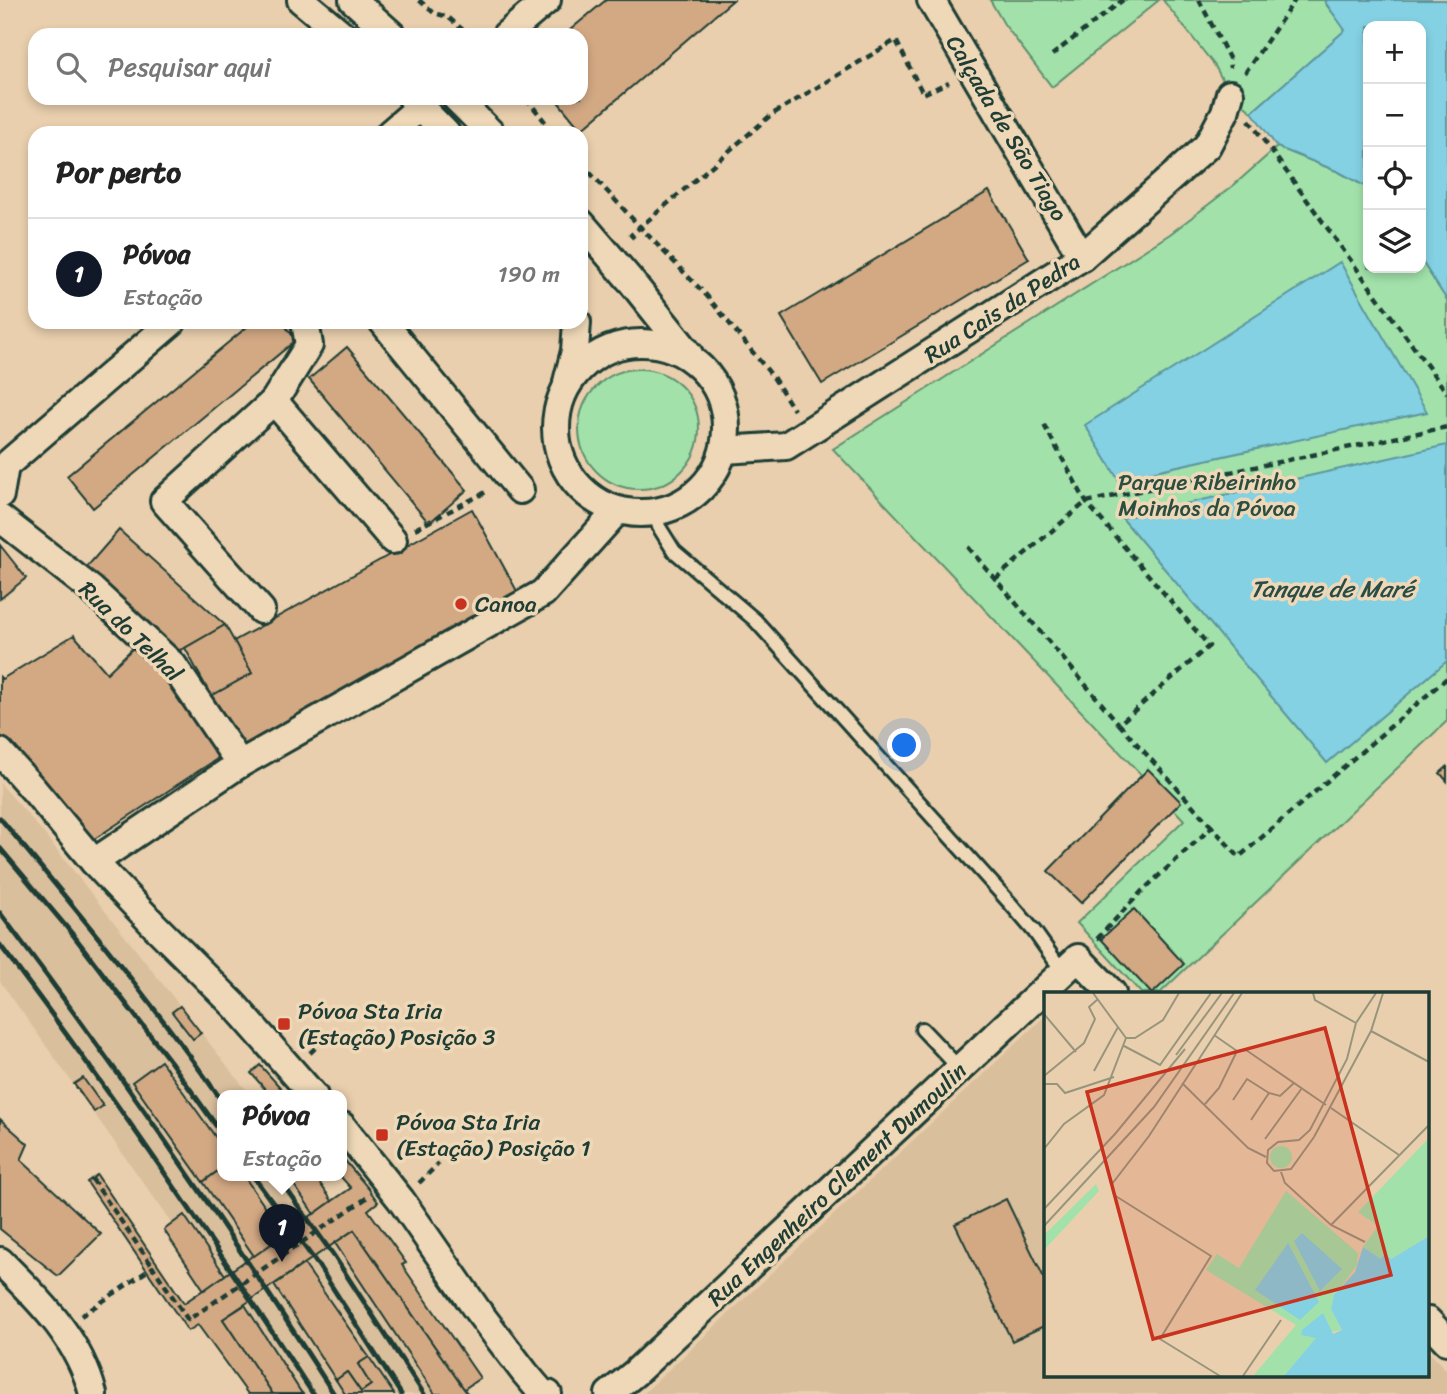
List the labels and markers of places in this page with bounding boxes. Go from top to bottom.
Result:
place label: Canoa [475,584,537,625]
marker: Canoa [453,596,469,612]
place label: Póvoa Sta Iria (Estação) Posição 3 [298,991,496,1058]
marker: Póvoa Sta Iria (Estação) Posição 3 [276,1016,292,1032]
place label: Póvoa Sta Iria (Estação) Posição 1 [396,1102,591,1169]
marker: Póvoa Sta Iria (Estação) Posição 1 [374,1127,390,1143]
pin: 1 [259,1204,305,1262]

